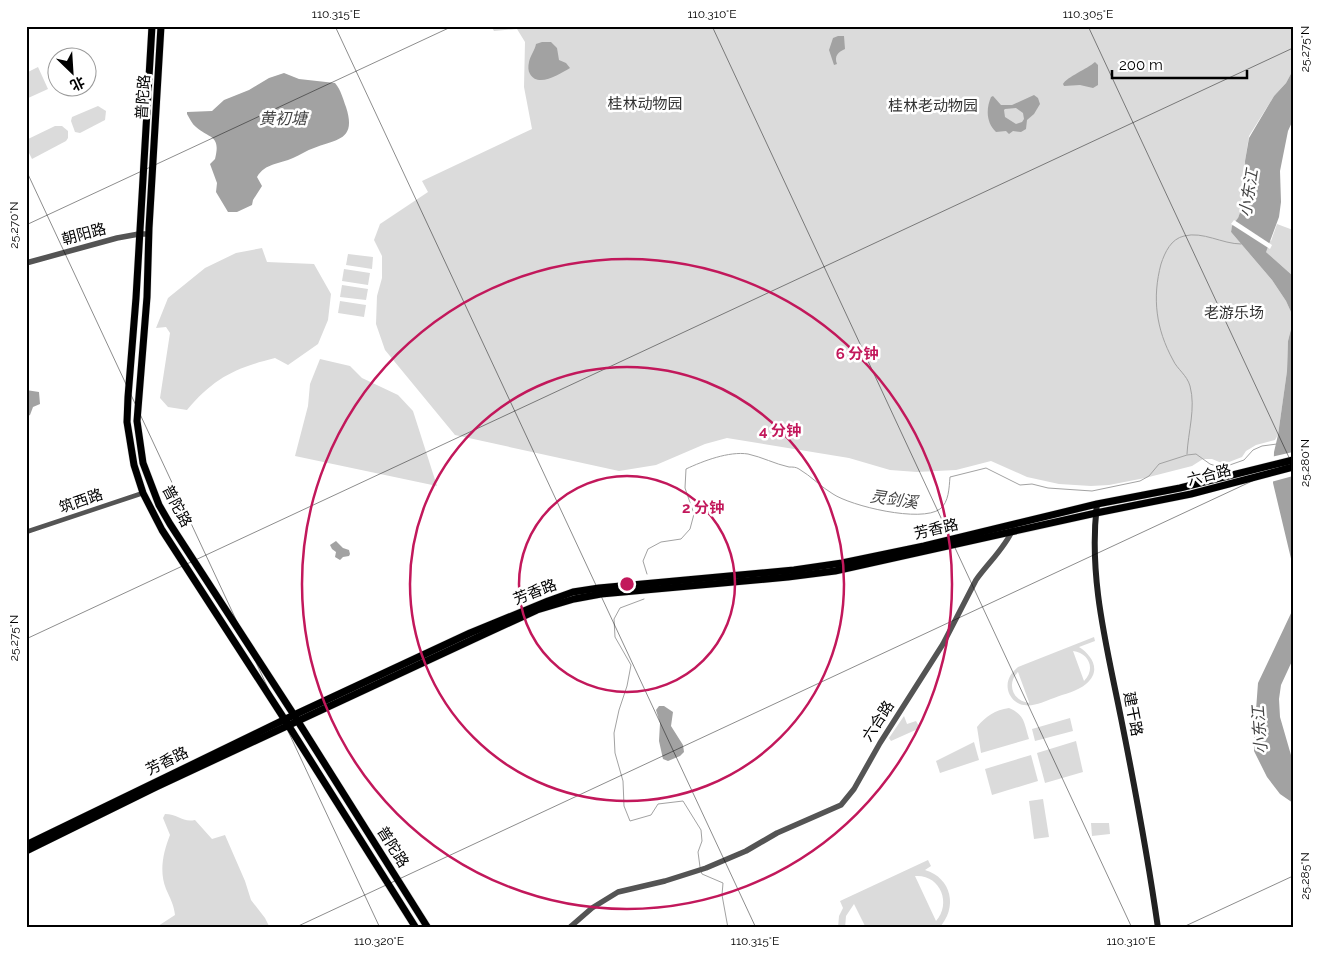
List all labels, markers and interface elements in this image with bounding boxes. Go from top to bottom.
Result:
text: 110.315°E [312,7,360,21]
text: 110.310°E [687,7,737,21]
text: 110.305°E [1063,7,1113,21]
text: 25.275°N [1298,26,1312,72]
north arrow [48,48,98,98]
scale bar [1112,48,1246,80]
text: 200 m [1119,56,1163,74]
text: 北 [68,74,87,94]
street label: 普陀路 [132,74,154,120]
park label: 桂林动物园 [607,95,683,113]
park label: 桂林老动物园 [888,97,978,115]
water label: 黄初塘 [259,109,310,128]
water label: 小东江 [1235,166,1262,218]
text: 25.270°N [7,201,21,249]
street label: 朝阳路 [60,219,108,249]
park label: 老游乐场 [1204,304,1264,322]
text: 6 分钟 [836,345,878,363]
text: 4 分钟 [759,422,801,440]
text: 25.280°N [1298,439,1312,487]
street label: 六合路 [1185,461,1233,489]
street label: 普陀路 [158,482,196,530]
street label: 筑西路 [57,485,105,517]
water label: 灵剑溪 [869,487,921,513]
text: 2 分钟 [682,499,724,517]
street label: 芳香路 [912,515,960,543]
centre of rings [618,575,636,593]
street label: 芳香路 [511,576,559,608]
text: 25.275°N [7,615,21,661]
street label: 建干路 [1120,690,1146,738]
street label: 六合路 [858,697,898,745]
water label: 小东江 [1248,703,1271,755]
street label: 芳香路 [143,743,191,779]
street label: 普陀路 [373,823,413,871]
text: 25.285°N [1298,852,1312,900]
text: 110.320°E [354,934,404,948]
text: 110.315°E [731,934,779,948]
text: 110.310°E [1106,934,1156,948]

